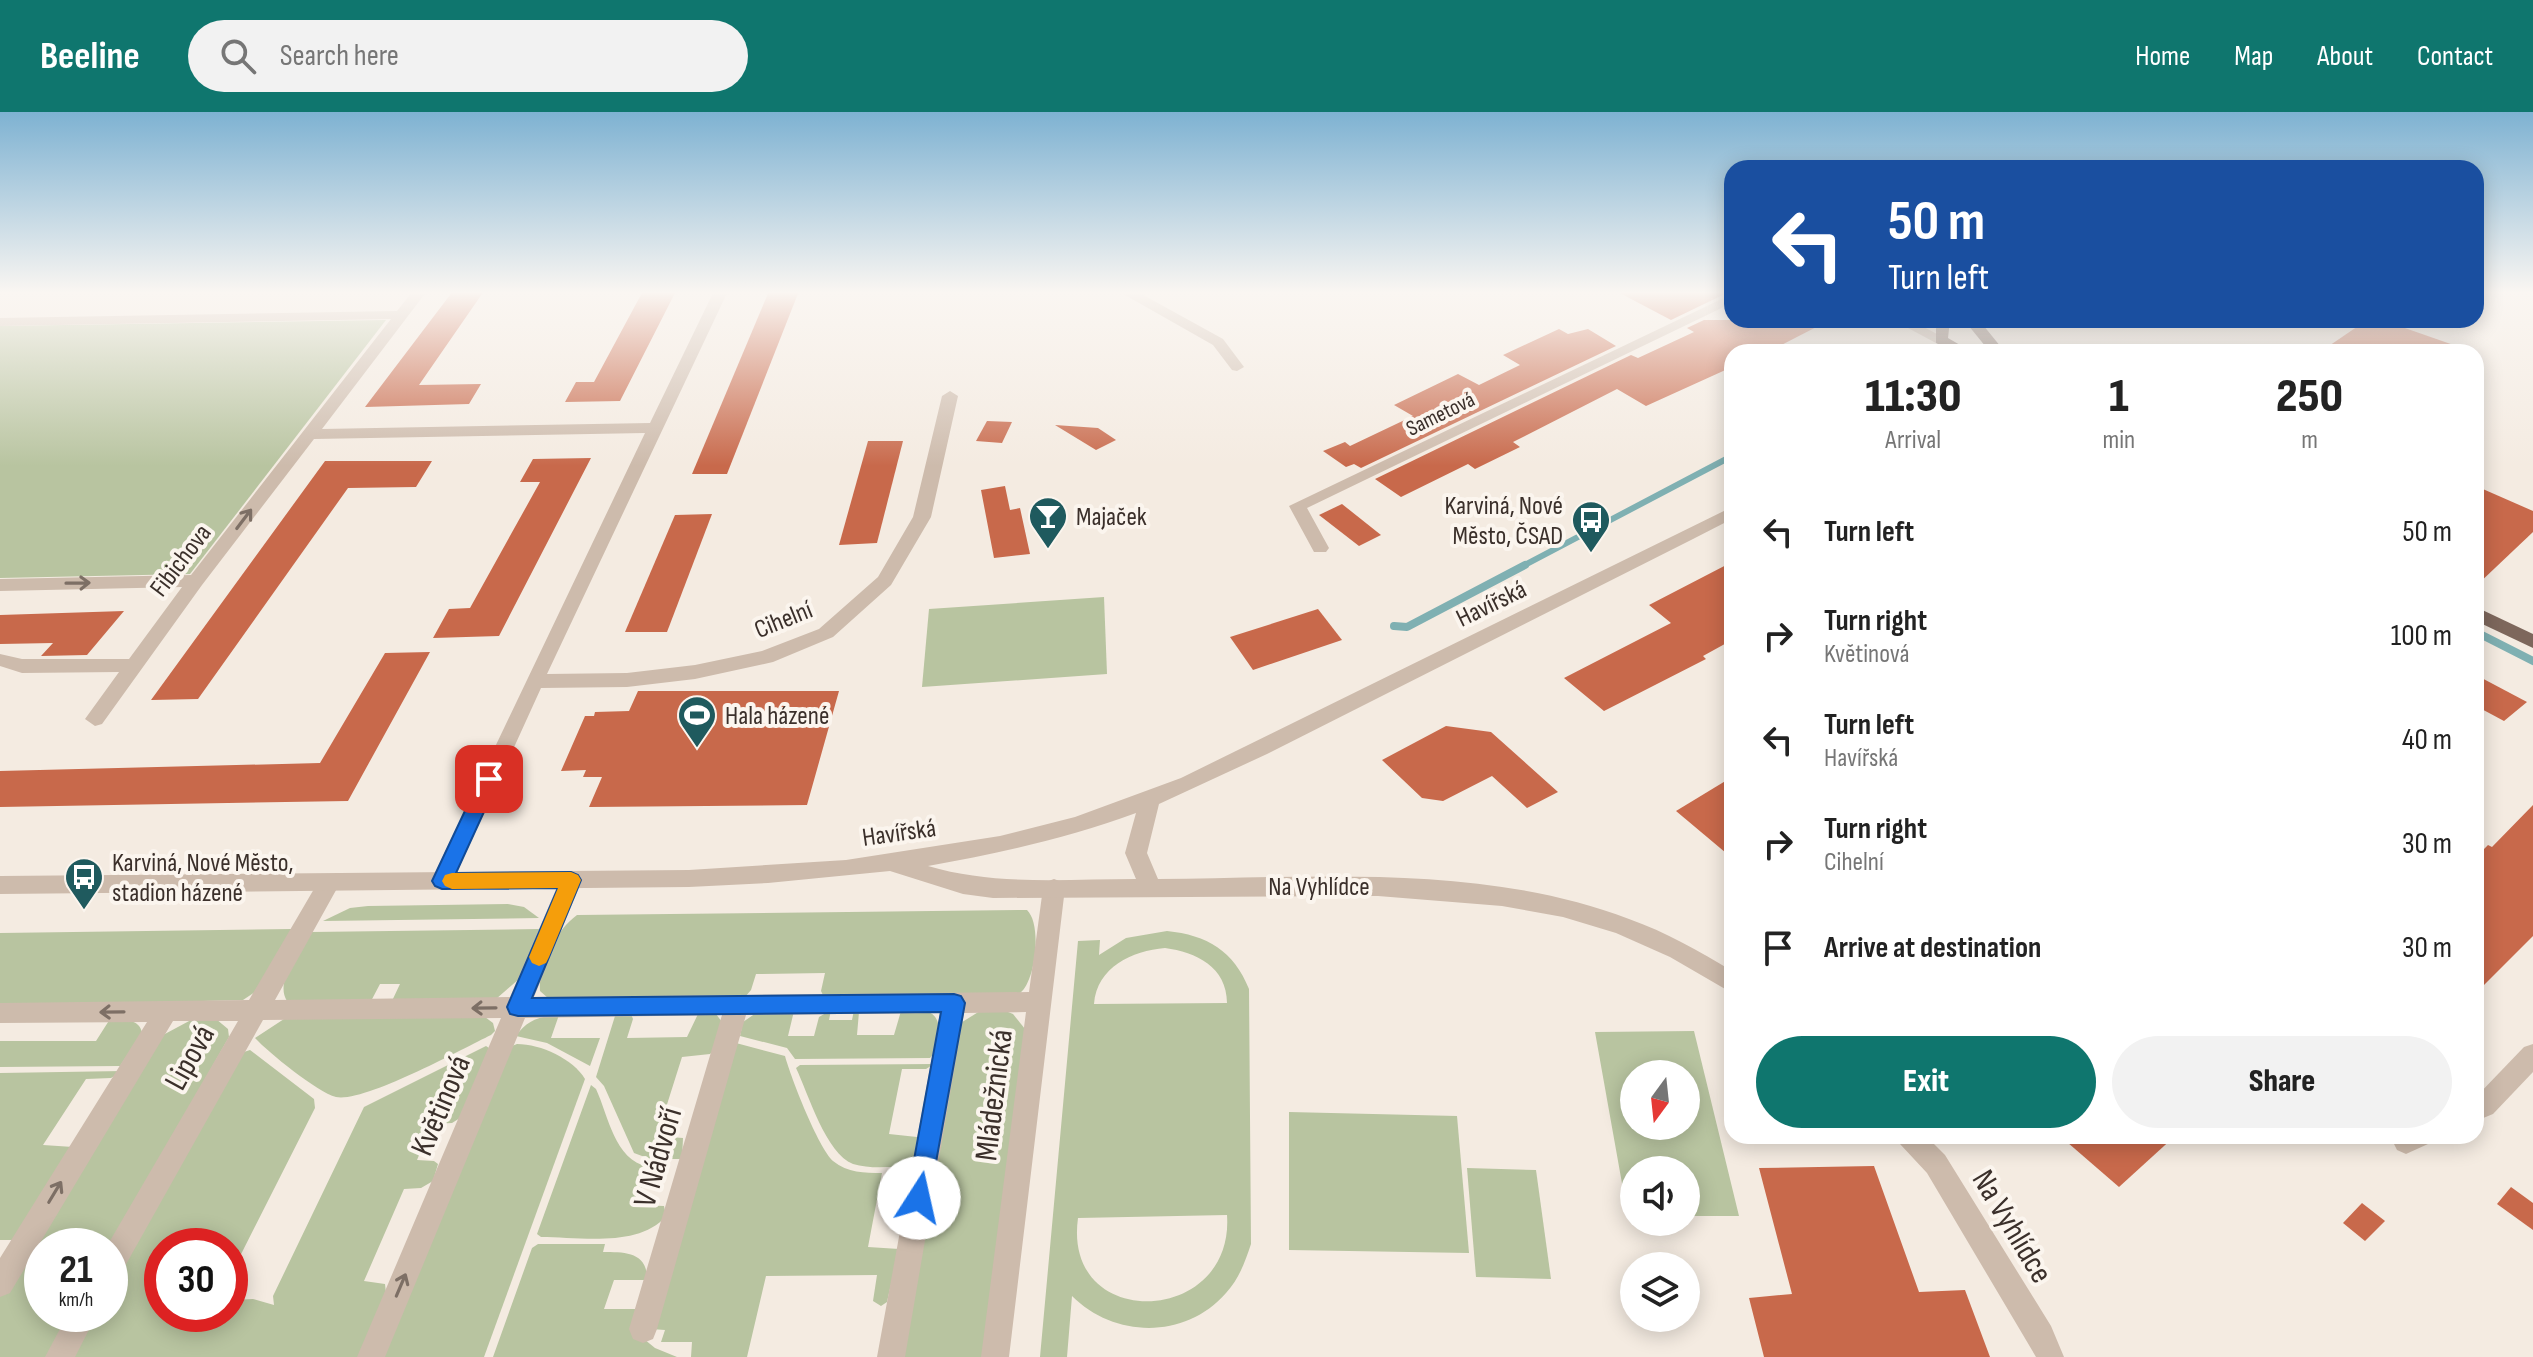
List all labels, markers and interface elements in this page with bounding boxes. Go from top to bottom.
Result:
search box [188,20,748,92]
text: Beeline [40,34,140,79]
icon: search [216,34,260,78]
text: Search here [280,38,399,74]
text: Home [2135,40,2190,73]
text: Map [2234,40,2273,73]
text: About [2317,40,2373,73]
text: Contact [2417,40,2493,73]
text: 50 m [1888,189,1985,256]
icon: left [1756,192,1860,296]
text: Turn left [1888,257,1989,300]
text: 11:30 [1865,368,1961,425]
text: 1 [2109,368,2129,425]
text: 250 [2276,368,2343,425]
street label: Sametová [1402,386,1479,442]
text: Arrival [1885,425,1941,456]
text: min [2102,425,2135,456]
text: m [2301,425,2318,456]
place label: Karviná, Nové Město, ČSAD [1444,491,1563,552]
bar icon: Majaček [1027,495,1069,550]
bus stop icon: Karviná, Nové Město, ČSAD [1570,499,1612,554]
place label: Majaček [1076,502,1147,533]
one-way arrow [235,508,252,530]
icon: left [1756,510,1800,554]
text: Turn left [1824,514,1914,550]
text: 50 m [2403,514,2452,550]
street label: Fibichova [144,519,218,603]
street label: Havířská [1451,574,1532,635]
one-way arrow [64,576,91,591]
street label: Cihelní [750,595,817,646]
text: Turn right [1824,603,1927,639]
icon: right [1756,614,1800,658]
text: 100 m [2391,618,2452,654]
text: Květinová [1824,639,1910,670]
sports icon: Hala házené [676,694,718,749]
place label: Hala házené [725,701,829,732]
text: Turn left [1824,707,1914,743]
icon: left [1756,718,1800,762]
text: 40 m [2402,722,2452,758]
text: Havířská [1824,743,1898,774]
pin [455,745,523,813]
icon: arrive [467,757,511,801]
text: Turn right [1824,811,1927,847]
street label: Havířská [860,813,938,854]
icon: right [1756,822,1800,866]
text: 30 m [2402,826,2452,862]
text: Cihelní [1824,847,1884,878]
place label: Karviná, Nové Město, stadion házené [112,848,293,909]
bus stop icon: Karviná, Nové Město, stadion házené [63,856,105,911]
street label: Na Vyhlídce [1268,872,1370,903]
icon: arrive [1756,926,1800,970]
text: Arrive at destination [1824,930,2041,966]
text: 30 m [2402,930,2452,966]
one-way arrow [471,1000,498,1015]
one-way arrow [99,1004,126,1019]
street label: Lipová [157,1018,224,1097]
street label: Mládežnická [967,1027,1022,1163]
button: Exit [1756,1036,2096,1128]
button: Share [2112,1036,2452,1128]
street label: Květinová [403,1050,480,1162]
north arrow [1620,1060,1700,1140]
map controls [1620,1060,1700,1332]
street label: V Nádvoří [626,1103,691,1212]
position arrow [877,1156,961,1240]
button: sound [1620,1156,1700,1236]
street label: Na Vyhlídce [1963,1163,2061,1290]
one-way arrow [48,1181,64,1204]
speed limit sign: 30 [144,1228,248,1332]
text: 21 [59,1246,93,1294]
button: layers [1620,1252,1700,1332]
one-way arrow [394,1273,409,1298]
text: km/h [59,1288,93,1312]

